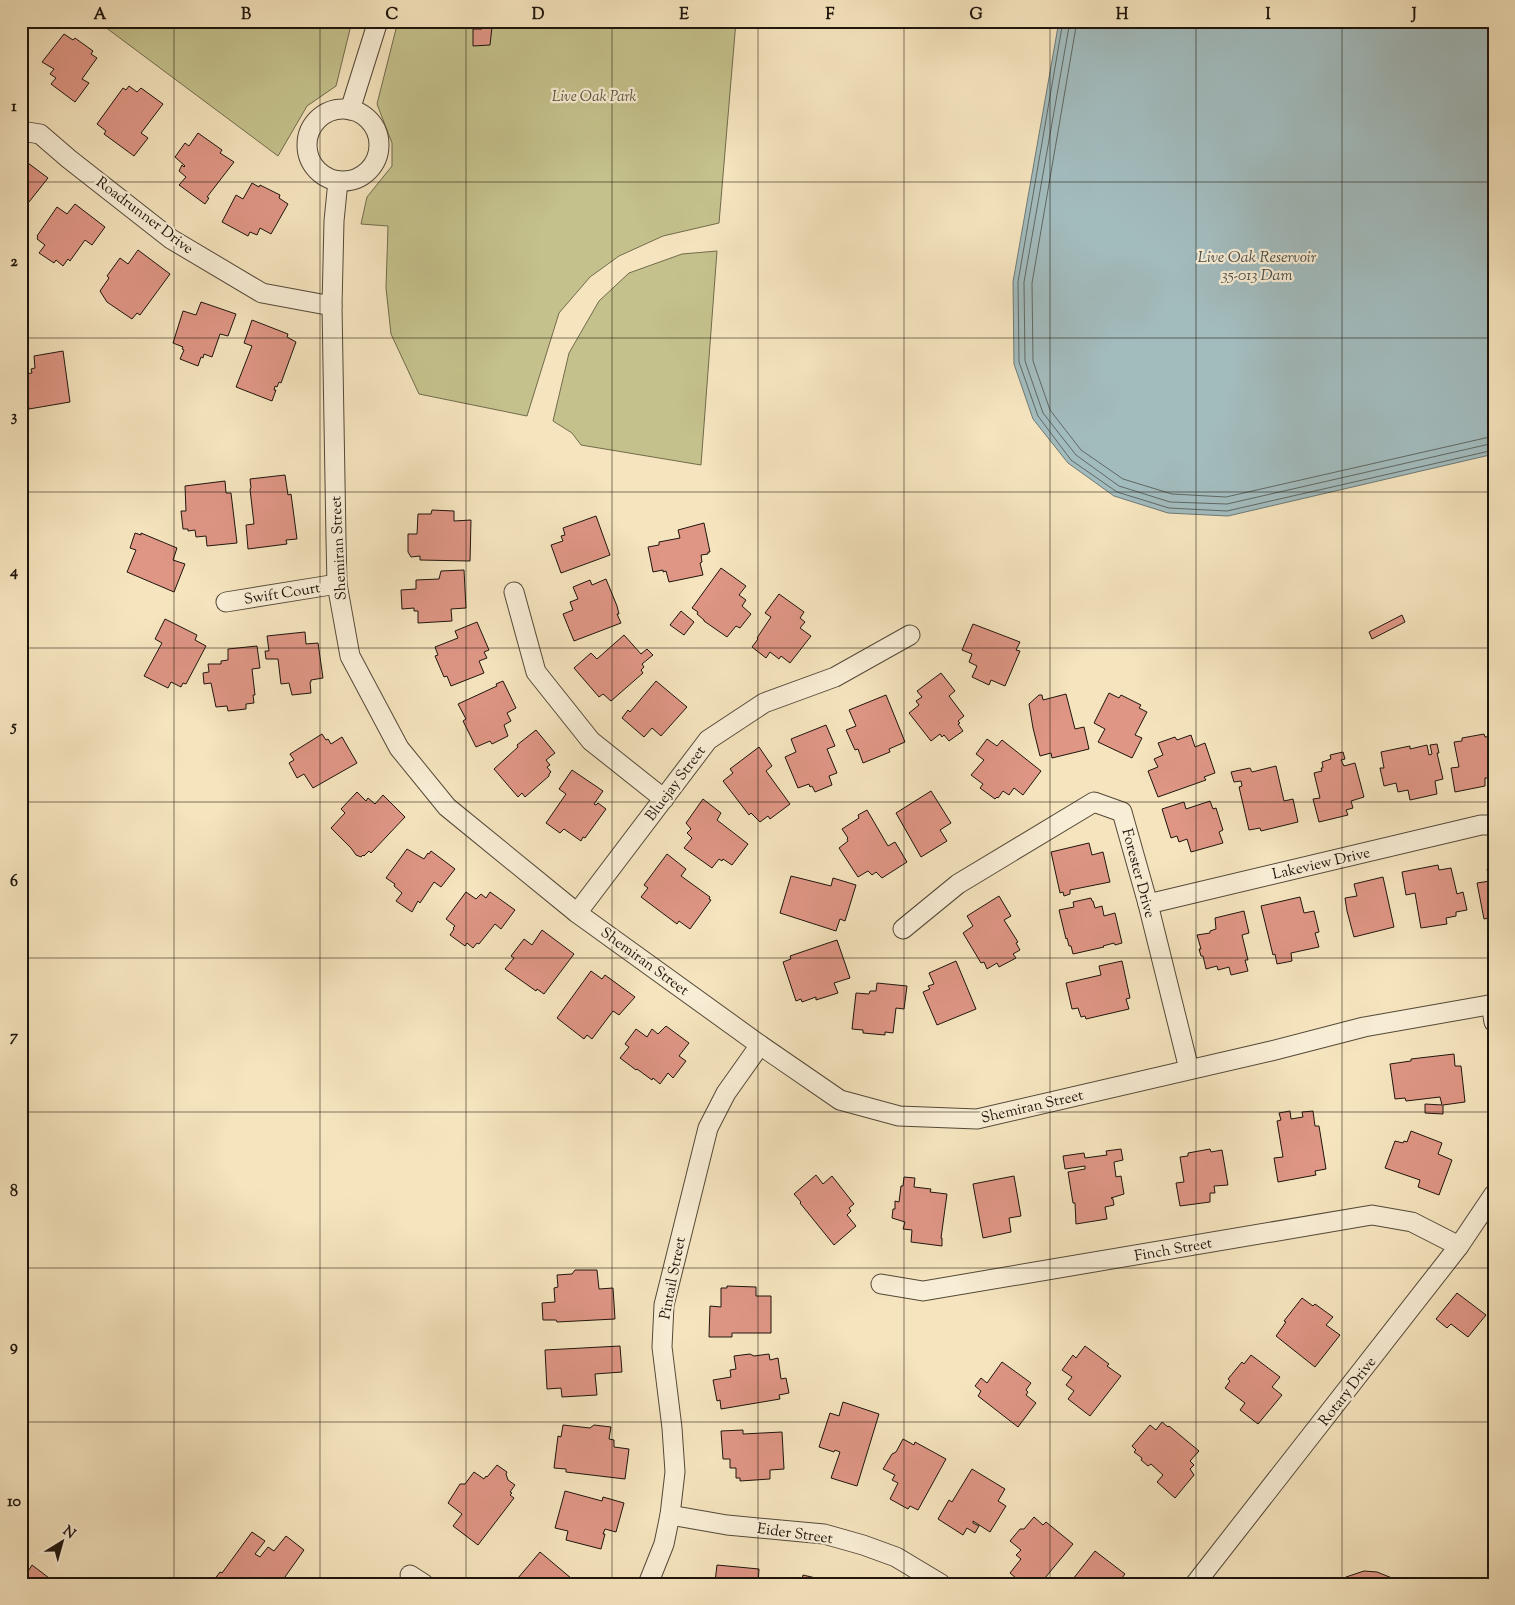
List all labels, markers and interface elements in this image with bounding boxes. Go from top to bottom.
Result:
text: A [94,4,107,27]
text: B [241,4,251,27]
text: C [386,4,399,27]
text: D [532,4,545,27]
text: E [679,4,689,27]
text: F [826,4,835,27]
text: G [969,4,983,27]
text: H [1116,4,1129,27]
text: I [1265,4,1271,27]
text: J [1410,4,1417,27]
park label: Live Oak Park [552,87,637,108]
text: 1 [11,96,17,119]
street label: Roadrunner Drive [91,173,197,260]
water label: Live Oak Reservoir 35-013 Dam [1198,247,1317,288]
text: 2 [10,251,18,274]
text: 3 [11,406,18,429]
street label: Shemiran Street [326,495,353,601]
text: 4 [9,561,18,584]
street label: Swift Court [242,578,322,611]
text: 5 [9,716,17,739]
street label: Bluejay Street [641,742,711,826]
street label: Forester Drive [1116,826,1160,920]
street label: Lakeview Drive [1270,843,1372,886]
text: 6 [10,871,18,894]
street label: Shemiran Street [596,923,693,1001]
text: 7 [10,1026,19,1049]
street label: Shemiran Street [979,1085,1086,1129]
text: 8 [10,1181,18,1204]
street label: Finch Street [1133,1233,1214,1268]
street label: Pintail Street [655,1235,692,1321]
text: 9 [10,1336,18,1359]
street label: Rotary Drive [1314,1353,1382,1431]
text: 10 [7,1491,21,1514]
north arrow [38,1518,88,1568]
street label: Eider Street [756,1519,834,1550]
text: N [58,1522,79,1545]

